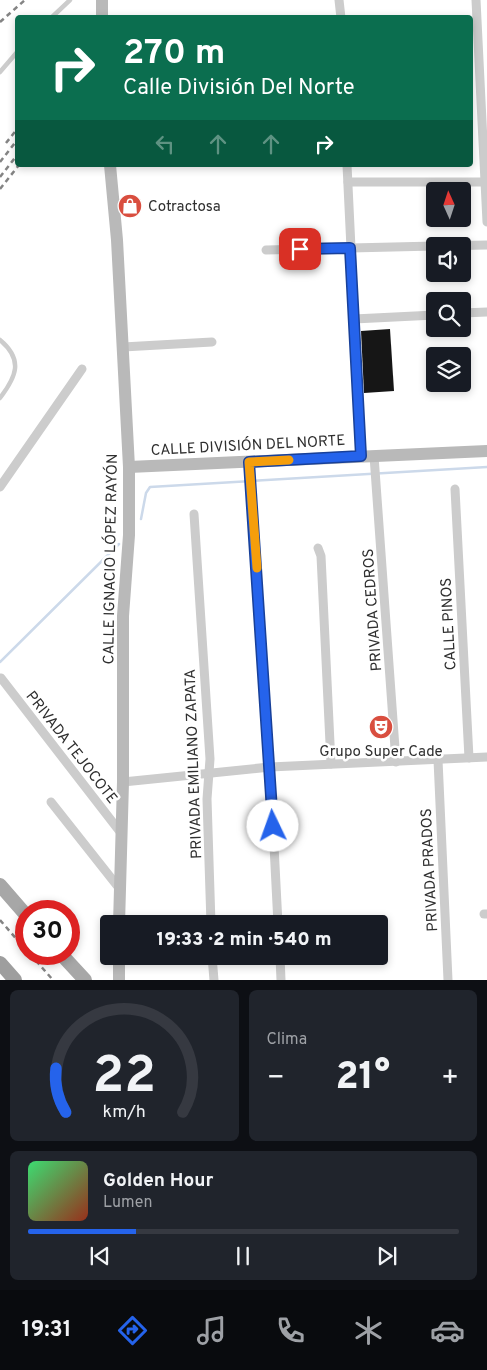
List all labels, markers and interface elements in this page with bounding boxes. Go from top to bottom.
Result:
text: 270 m [123,32,225,76]
icon: right [40,35,105,100]
text: Calle División Del Norte [123,75,355,102]
icon: left [151,130,179,158]
icon: ahead [204,130,232,158]
icon: ahead [257,130,285,158]
icon: right [310,130,338,158]
north arrow [426,182,471,228]
map controls [426,182,471,392]
shop icon: Cotractosa [117,193,143,219]
place label: Cotractosa [148,198,221,217]
pin [279,228,321,270]
icon: arrive [286,235,314,263]
button: sound [426,237,471,282]
button: search [426,292,471,337]
button: layers [426,347,471,392]
street label: CALLE DIVISIÓN DEL NORTE [150,430,346,461]
street label: CALLE IGNACIO LÓPEZ RAYÓN [98,453,123,665]
street label: PRIVADA CEDROS [360,548,387,672]
street label: CALLE PINOS [438,577,461,671]
street label: PRIVADA EMILIANO ZAPATA [182,669,207,859]
street label: PRIVADA TEJOCOTE [21,688,121,808]
theatre icon: Grupo Super Cade [368,714,394,740]
place label: Grupo Super Cade [319,743,443,762]
position arrow [246,799,298,851]
street label: PRIVADA PRADOS [418,808,443,932]
speed limit sign: 30 [15,900,80,965]
text: 19:33 · 2 min · 540 m [156,928,332,952]
text: Clima [267,1030,307,1050]
text: 22 [92,1045,156,1111]
text: 21° [335,1054,390,1103]
text: − [267,1061,285,1097]
text: + [441,1061,459,1097]
text: km/h [103,1101,146,1124]
text: Golden Hour [103,1169,214,1193]
text: Lumen [103,1193,153,1213]
icon: previous [86,1242,114,1270]
icon: pause [229,1242,257,1270]
icon: next [373,1242,401,1270]
icon: directions [115,1313,150,1348]
icon: music [194,1313,229,1348]
icon: phone [273,1313,308,1348]
icon: climate [351,1313,386,1348]
icon: car [430,1313,465,1348]
text: 19:31 [22,1317,71,1344]

